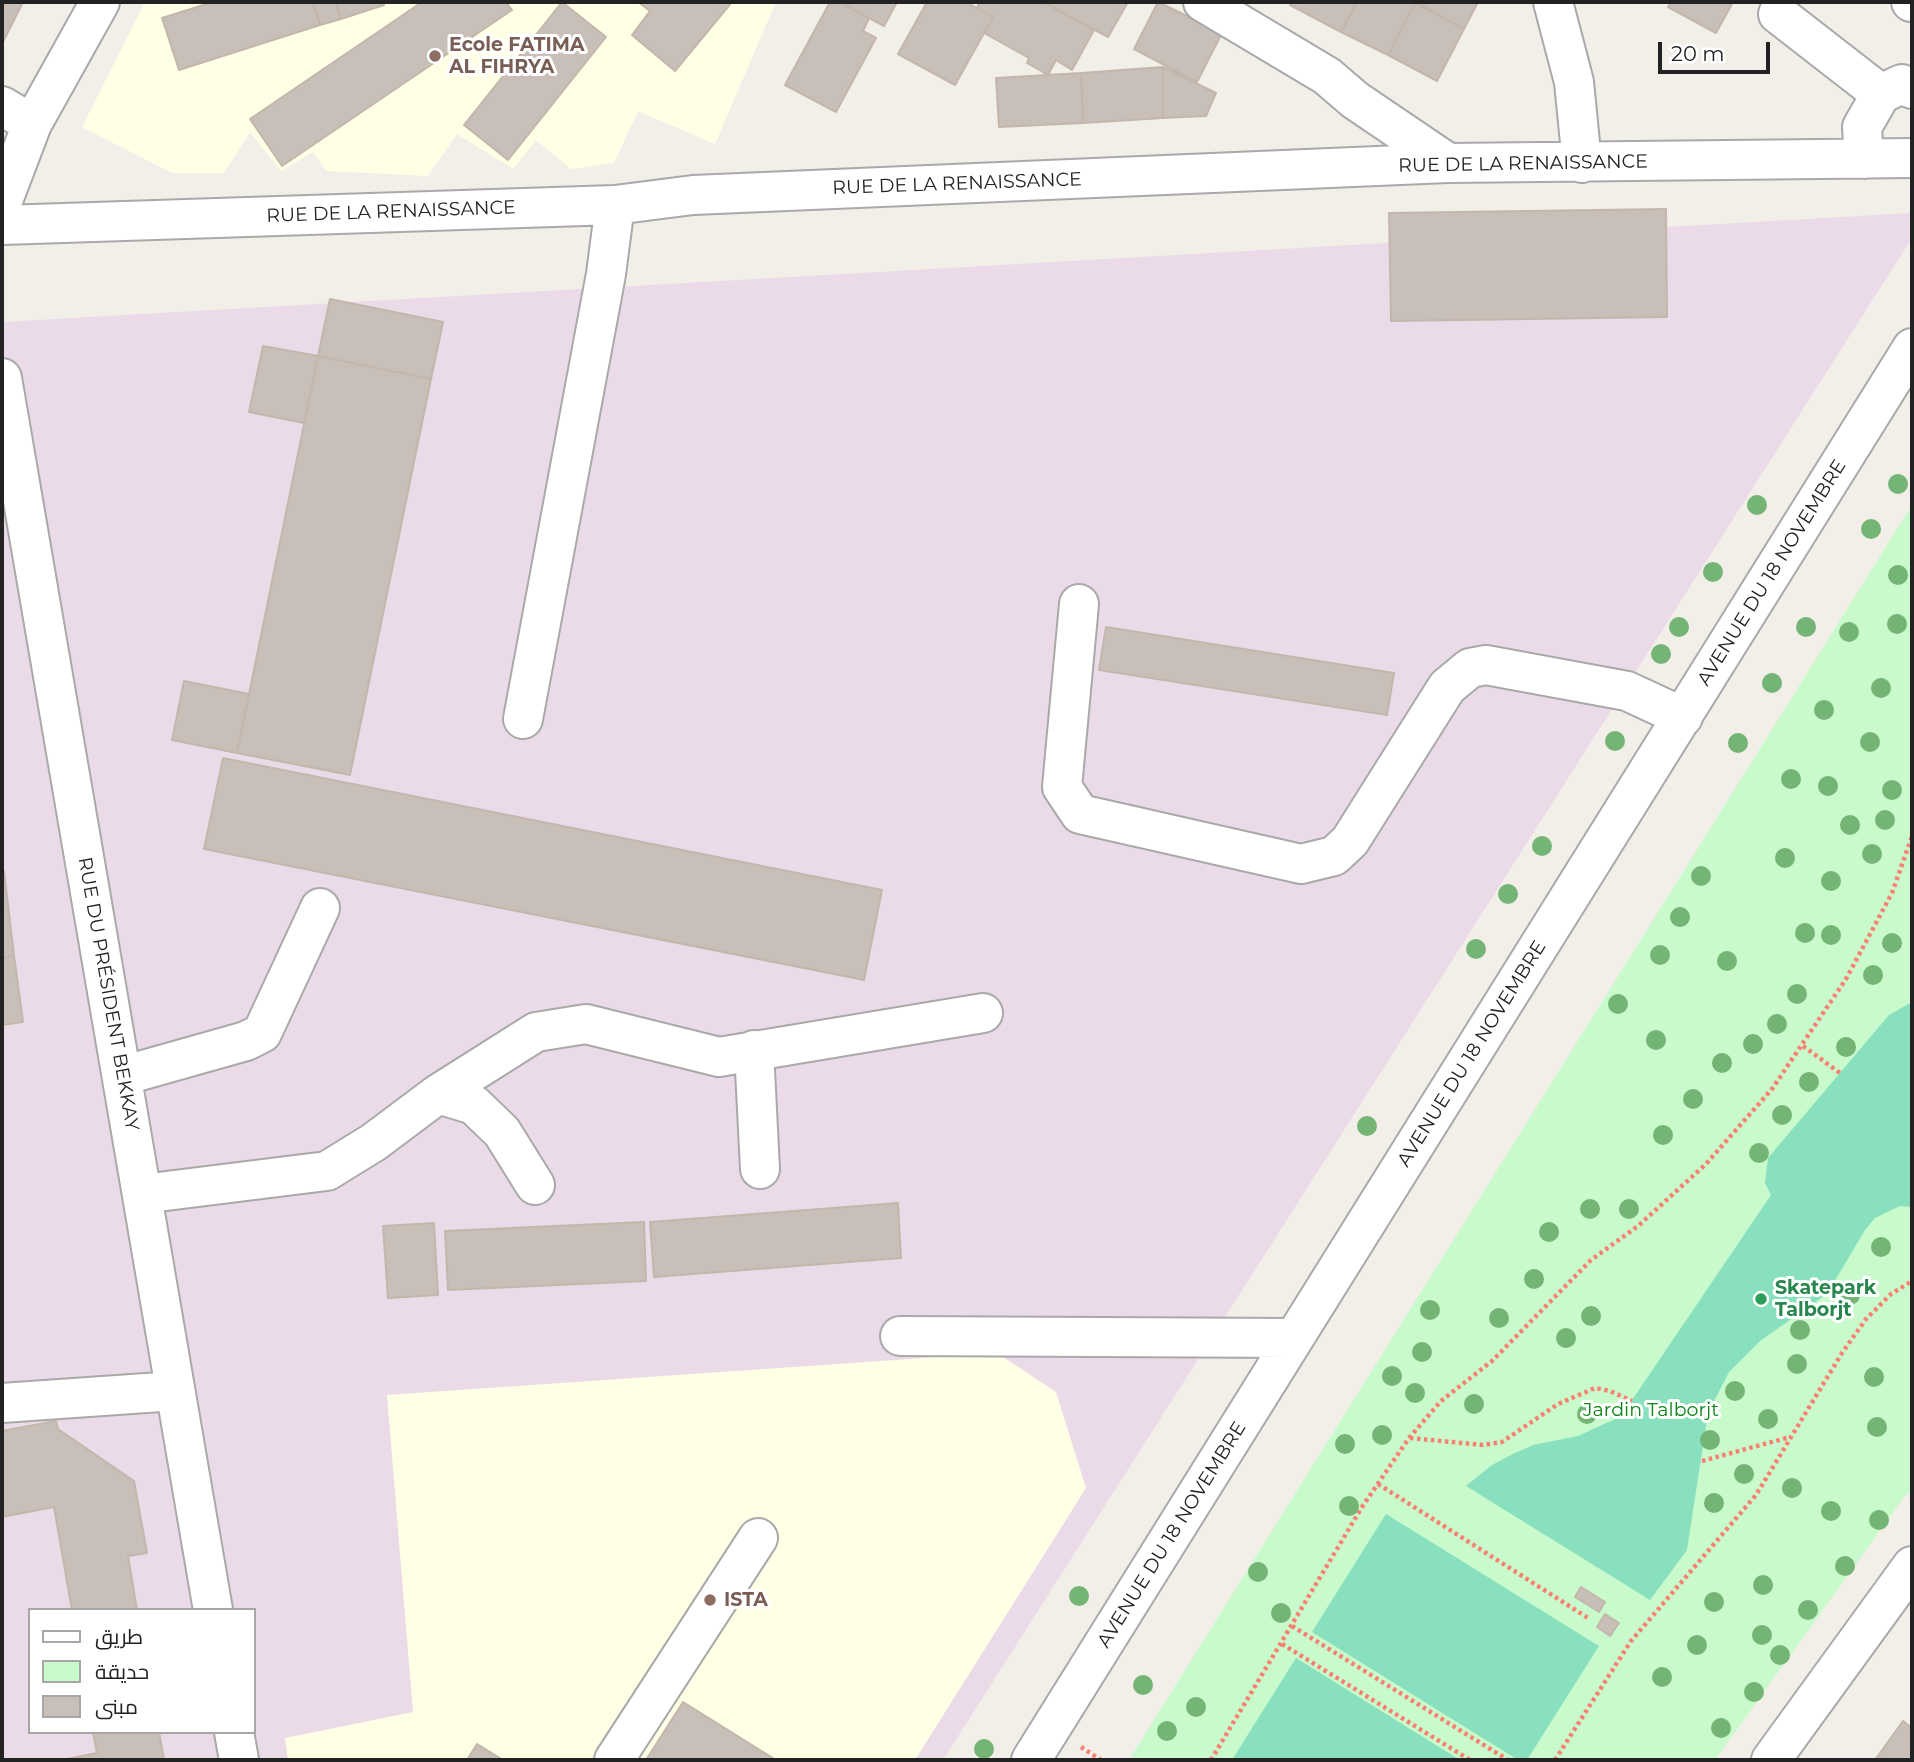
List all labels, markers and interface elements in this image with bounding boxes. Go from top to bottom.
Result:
scale bar [1662,28,1774,72]
place label: Ecole FATIMA AL FIHRYA [449,34,584,78]
text: 20 m [1671,41,1725,66]
marker: Ecole FATIMA AL FIHRYA [427,48,443,64]
street label: RUE DE LA RENAISSANCE [1398,150,1648,178]
street label: RUE DE LA RENAISSANCE [832,168,1082,200]
street label: RUE DE LA RENAISSANCE [266,196,516,228]
street label: AVENUE DU 18 NOVEMBRE [1693,456,1851,690]
street label: RUE DU PRÉSIDENT BEKKAY [73,855,143,1133]
street label: AVENUE DU 18 NOVEMBRE [1393,937,1551,1171]
place label: Skatepark Talborjt [1775,1277,1876,1321]
marker: Skatepark Talborjt [1753,1291,1769,1307]
park label: Jardin Talborjt [1583,1399,1719,1421]
street label: AVENUE DU 18 NOVEMBRE [1093,1418,1251,1652]
place label: ISTA [724,1589,768,1611]
marker: ISTA [702,1592,718,1608]
legend [28,1608,256,1734]
text: طريق [95,1624,143,1649]
text: حديقة [95,1659,149,1684]
text: مبنى [95,1694,138,1719]

